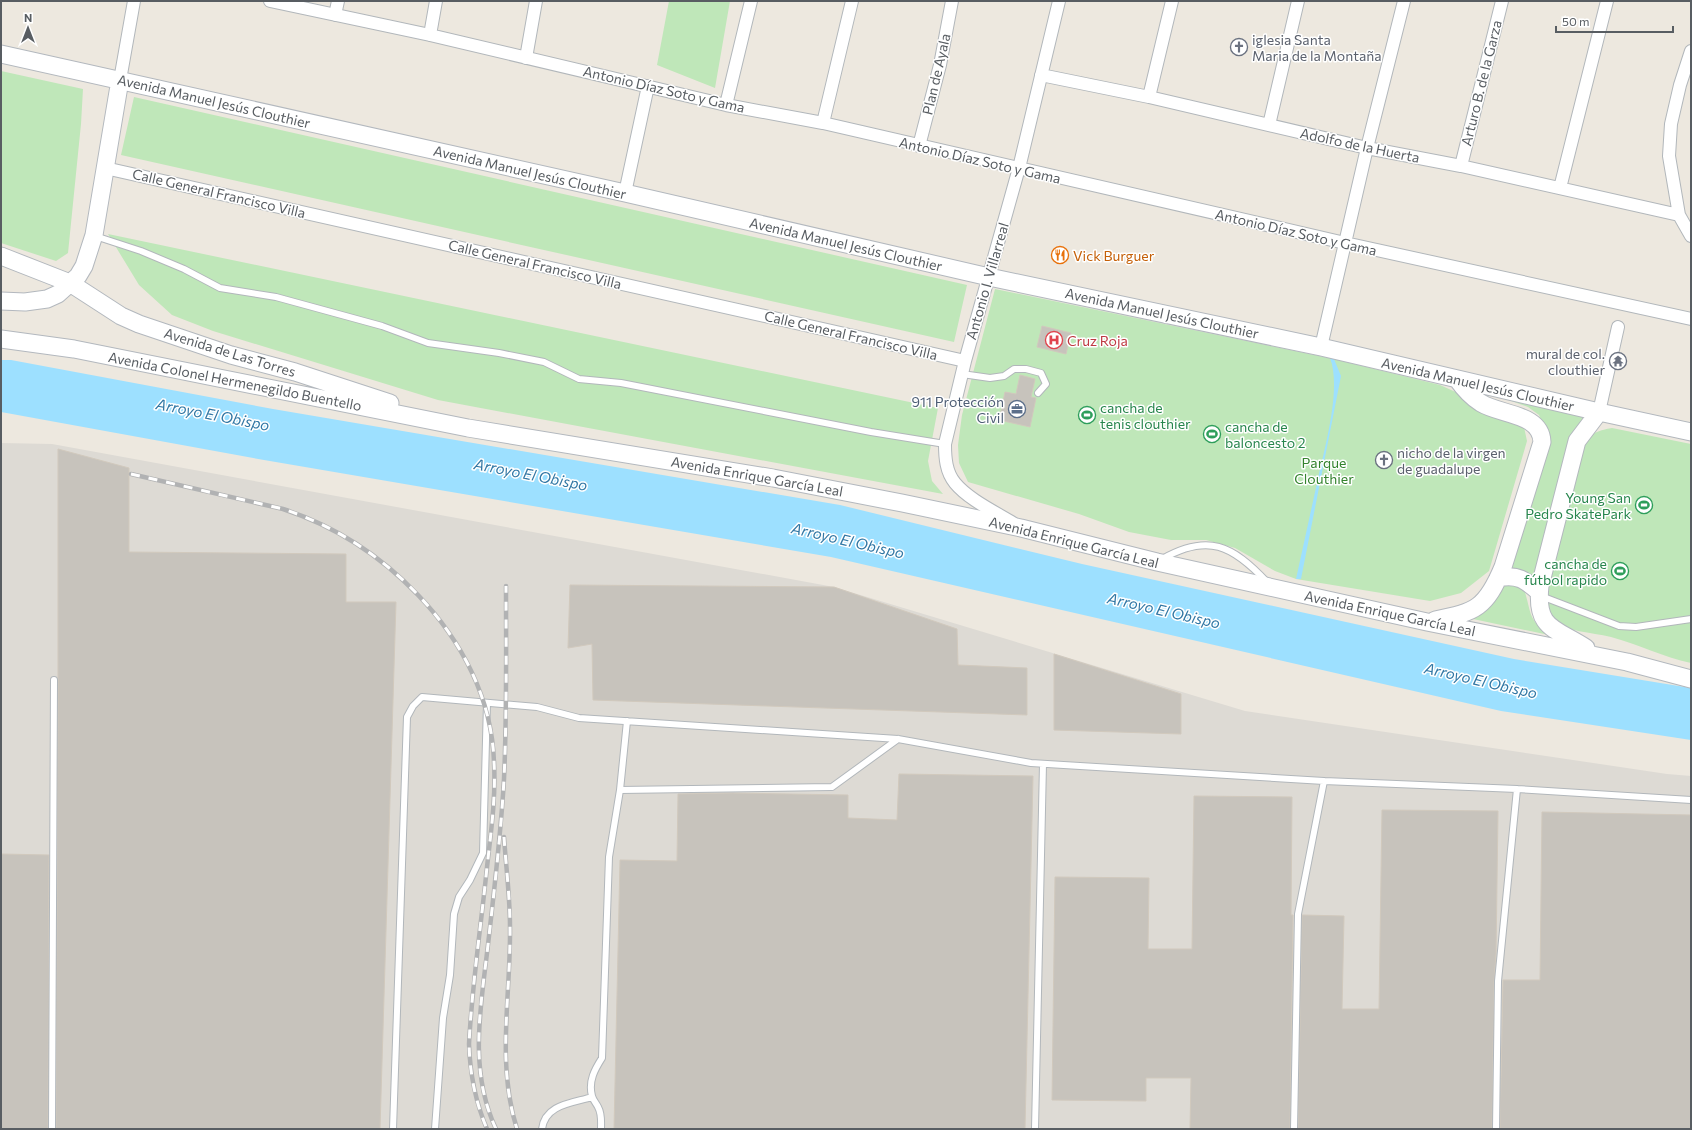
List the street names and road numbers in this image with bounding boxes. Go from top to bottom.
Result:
street label: Arturo B. de la Garza [1457,18,1505,148]
street label: Plan de Ayala [918,32,954,116]
street label: Antonio Díaz Soto y Gama [581,62,747,116]
street label: Avenida Manuel Jesús Clouthier [116,70,313,132]
street label: Adolfo de la Huerta [1299,124,1421,166]
street label: Antonio Díaz Soto y Gama [897,133,1063,187]
street label: Avenida Manuel Jesús Clouthier [432,141,629,203]
street label: Calle General Francisco Villa [131,165,307,221]
street label: Antonio Díaz Soto y Gama [1213,205,1379,259]
street label: Avenida Manuel Jesús Clouthier [748,213,945,275]
street label: Antonio I. Villarreal [962,220,1012,342]
street label: Calle General Francisco Villa [447,236,623,292]
street label: Avenida Manuel Jesús Clouthier [1064,284,1261,342]
street label: Calle General Francisco Villa [763,307,939,363]
street label: Avenida de Las Torres [162,324,298,380]
street label: Avenida Colonel Hermenegildo Buentello [107,348,363,414]
street label: Avenida Manuel Jesús Clouthier [1380,353,1577,415]
street label: Avenida Enrique García Leal [670,452,844,500]
street label: Avenida Enrique García Leal [987,513,1161,571]
street label: Avenida Enrique García Leal [1303,587,1477,639]

